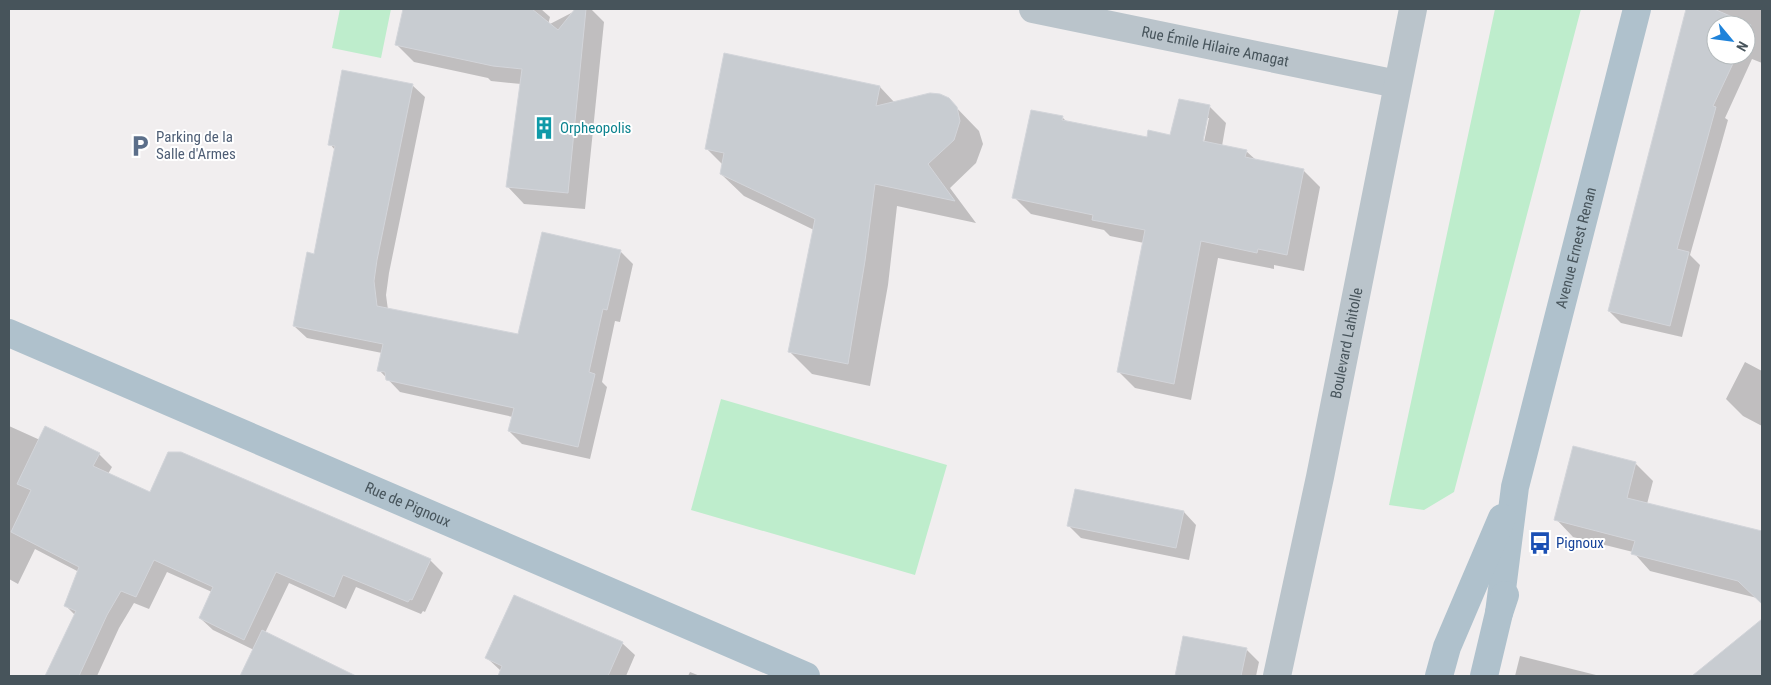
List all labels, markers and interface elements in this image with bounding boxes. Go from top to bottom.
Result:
north arrow [1706,15,1756,65]
street label: Rue Émile Hilaire Amagat [1140,23,1290,70]
text: N [1733,39,1751,54]
building icon: Orpheopolis [531,115,557,141]
place label: Orpheopolis [560,119,632,137]
place label: Parking de la Salle d'Armes [156,128,236,163]
parking icon: Parking de la Salle d'Armes [127,133,153,159]
street label: Avenue Ernest Renan [1552,185,1600,310]
street label: Boulevard Lahitolle [1327,286,1366,400]
street label: Rue de Pignoux [362,478,454,531]
bus stop icon: Pignoux [1527,530,1553,556]
place label: Pignoux [1556,534,1604,552]

